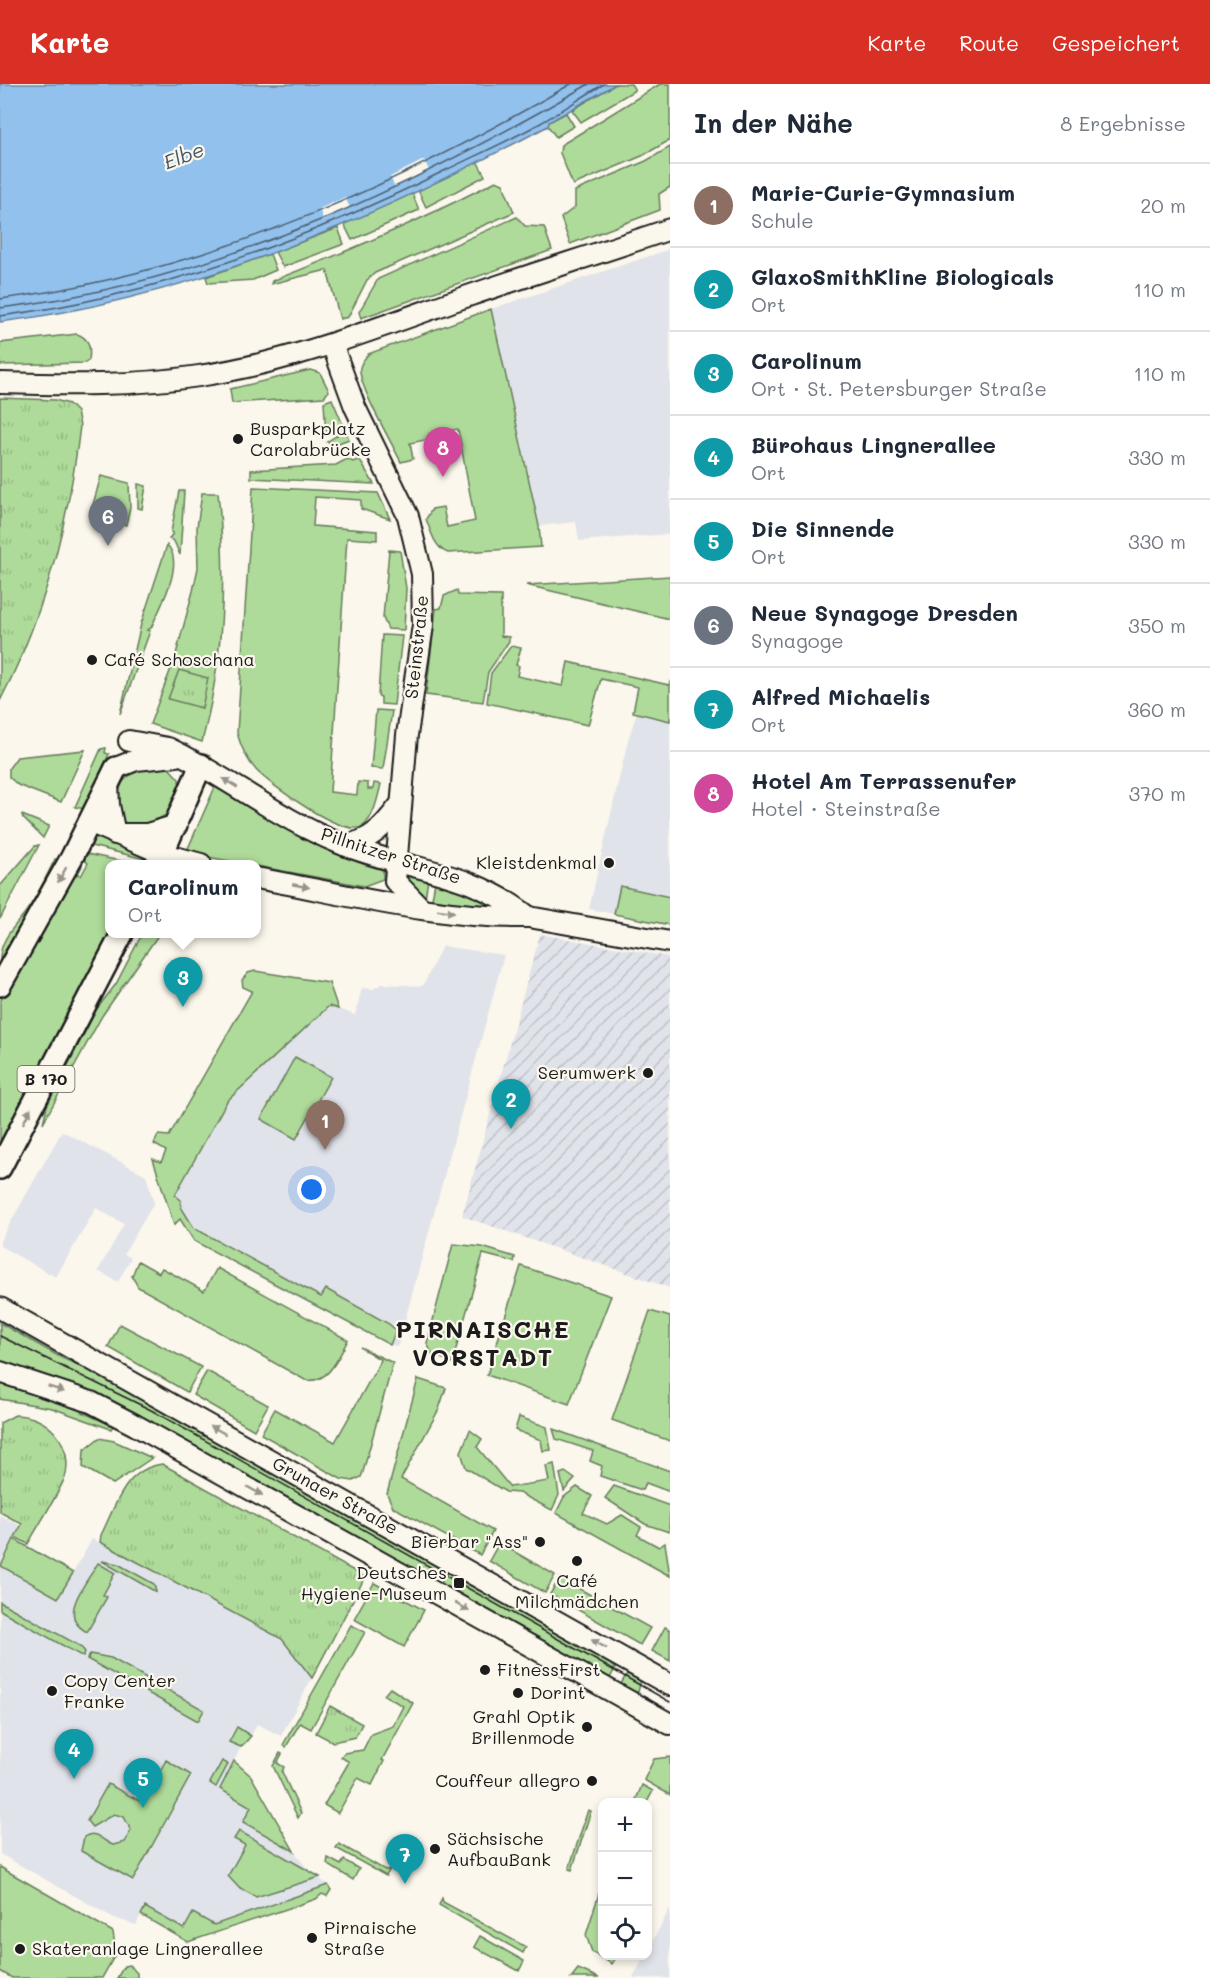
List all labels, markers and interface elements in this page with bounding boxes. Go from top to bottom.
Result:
text: Karte [30,24,109,60]
text: Karte [868,29,926,56]
text: Route [959,29,1019,56]
text: Gespeichert [1052,29,1180,56]
text: In der Nähe [694,106,853,140]
text: 8 Ergebnisse [1060,110,1186,136]
water label: Elbe [160,135,208,175]
text: Marie-Curie-Gymnasium [751,178,1015,207]
text: 1 [709,192,718,218]
text: 20 m [1140,192,1186,218]
text: Schule [751,207,814,233]
text: GlaxoSmithKline Biologicals [751,262,1054,291]
text: 2 [708,276,719,302]
text: 110 m [1133,276,1186,302]
text: Ort [751,291,786,317]
text: Carolinum [751,346,862,375]
text: 3 [708,360,720,386]
text: 110 m [1133,360,1186,386]
text: Ort · St. Petersburger Straße [751,375,1047,401]
place label: Busparkplatz Carolabrücke [250,416,371,461]
pin: 8 [424,428,462,477]
text: Bürohaus Lingnerallee [751,430,996,459]
marker: Busparkplatz Carolabrücke [231,432,245,446]
text: 4 [707,444,720,470]
text: 330 m [1128,444,1186,470]
text: Ort [751,459,786,485]
pin: 6 [88,496,128,546]
text: Die Sinnende [751,514,895,543]
text: 5 [708,528,719,554]
text: 330 m [1128,528,1186,554]
text: Ort [751,543,786,569]
street label: Steinstraße [399,594,433,700]
text: Neue Synagoge Dresden [751,598,1018,627]
text: 6 [707,612,720,638]
text: 350 m [1128,612,1186,638]
text: Synagoge [751,627,844,653]
place label: Café Schoschana [104,647,255,671]
marker: Café Schoschana [85,653,99,667]
text: Alfred Michaelis [751,682,930,711]
text: 7 [708,696,719,722]
text: 360 m [1128,696,1186,722]
text: Ort [751,711,786,737]
text: Hotel Am Terrassenufer [751,766,1017,795]
one-way arrow [222,777,238,788]
text: 8 [707,780,720,806]
text: 370 m [1128,780,1186,806]
text: Hotel · Steinstraße [751,795,941,821]
street label: Pillnitzer Straße [318,821,464,889]
place label: Kleistdenkmal [476,850,597,874]
marker: Kleistdenkmal [602,856,616,870]
popup [105,860,261,938]
one-way arrow [57,867,67,884]
text: Carolinum [128,872,238,901]
one-way arrow [292,882,311,891]
text: Ort [128,901,162,927]
one-way arrow [436,906,455,915]
pin: 3 [164,958,202,1007]
place label: Serumwerk [538,1060,636,1084]
road number: B 170 [18,1066,74,1092]
marker: Serumwerk [641,1066,655,1080]
pin: 2 [492,1080,530,1129]
pin: 1 [306,1100,344,1150]
one-way arrow [22,1108,32,1125]
your location [297,1175,326,1204]
district label: PIRNAISCHE VORSTADT [396,1313,570,1372]
one-way arrow [47,1385,65,1395]
one-way arrow [210,1426,227,1436]
street label: Grunaer Straße [268,1451,403,1540]
one-way arrow [246,1486,263,1496]
place label: Bierbar "Ass" [411,1529,528,1553]
marker: Bierbar "Ass" [533,1535,547,1549]
marker: Café Milchmädchen [570,1554,584,1568]
place label: Deutsches Hygiene-Museum [301,1560,447,1605]
place label: Café Milchmädchen [515,1568,639,1613]
marker: Deutsches Hygiene-Museum [452,1576,466,1590]
one-way arrow [454,1601,470,1612]
one-way arrow [590,1639,607,1649]
place label: FitnessFirst [497,1657,600,1681]
marker: FitnessFirst [478,1663,492,1677]
place label: Copy Center Franke [64,1668,176,1713]
place label: Dorint [530,1680,585,1704]
marker: Copy Center Franke [45,1684,59,1698]
marker: Dorint [511,1686,525,1700]
place label: Grahl Optik Brillenmode [472,1704,575,1749]
marker: Grahl Optik Brillenmode [580,1720,594,1734]
pin: 4 [54,1730,94,1779]
pin: 5 [124,1758,162,1808]
place label: Couffeur allegro [435,1768,580,1792]
marker: Couffeur allegro [585,1774,599,1788]
map controls [598,1798,652,1960]
button: + [598,1798,652,1852]
place label: Sächsische AufbauBank [447,1826,551,1871]
pin: 7 [386,1834,424,1884]
marker: Sächsische AufbauBank [428,1842,442,1856]
button: − [598,1852,652,1906]
button: locate [598,1906,652,1960]
place label: Pirnaische Straße [324,1915,417,1960]
marker: Pirnaische Straße [305,1931,319,1945]
place label: Skateranlage Lingnerallee [32,1936,263,1960]
marker: Skateranlage Lingnerallee [13,1942,27,1956]

